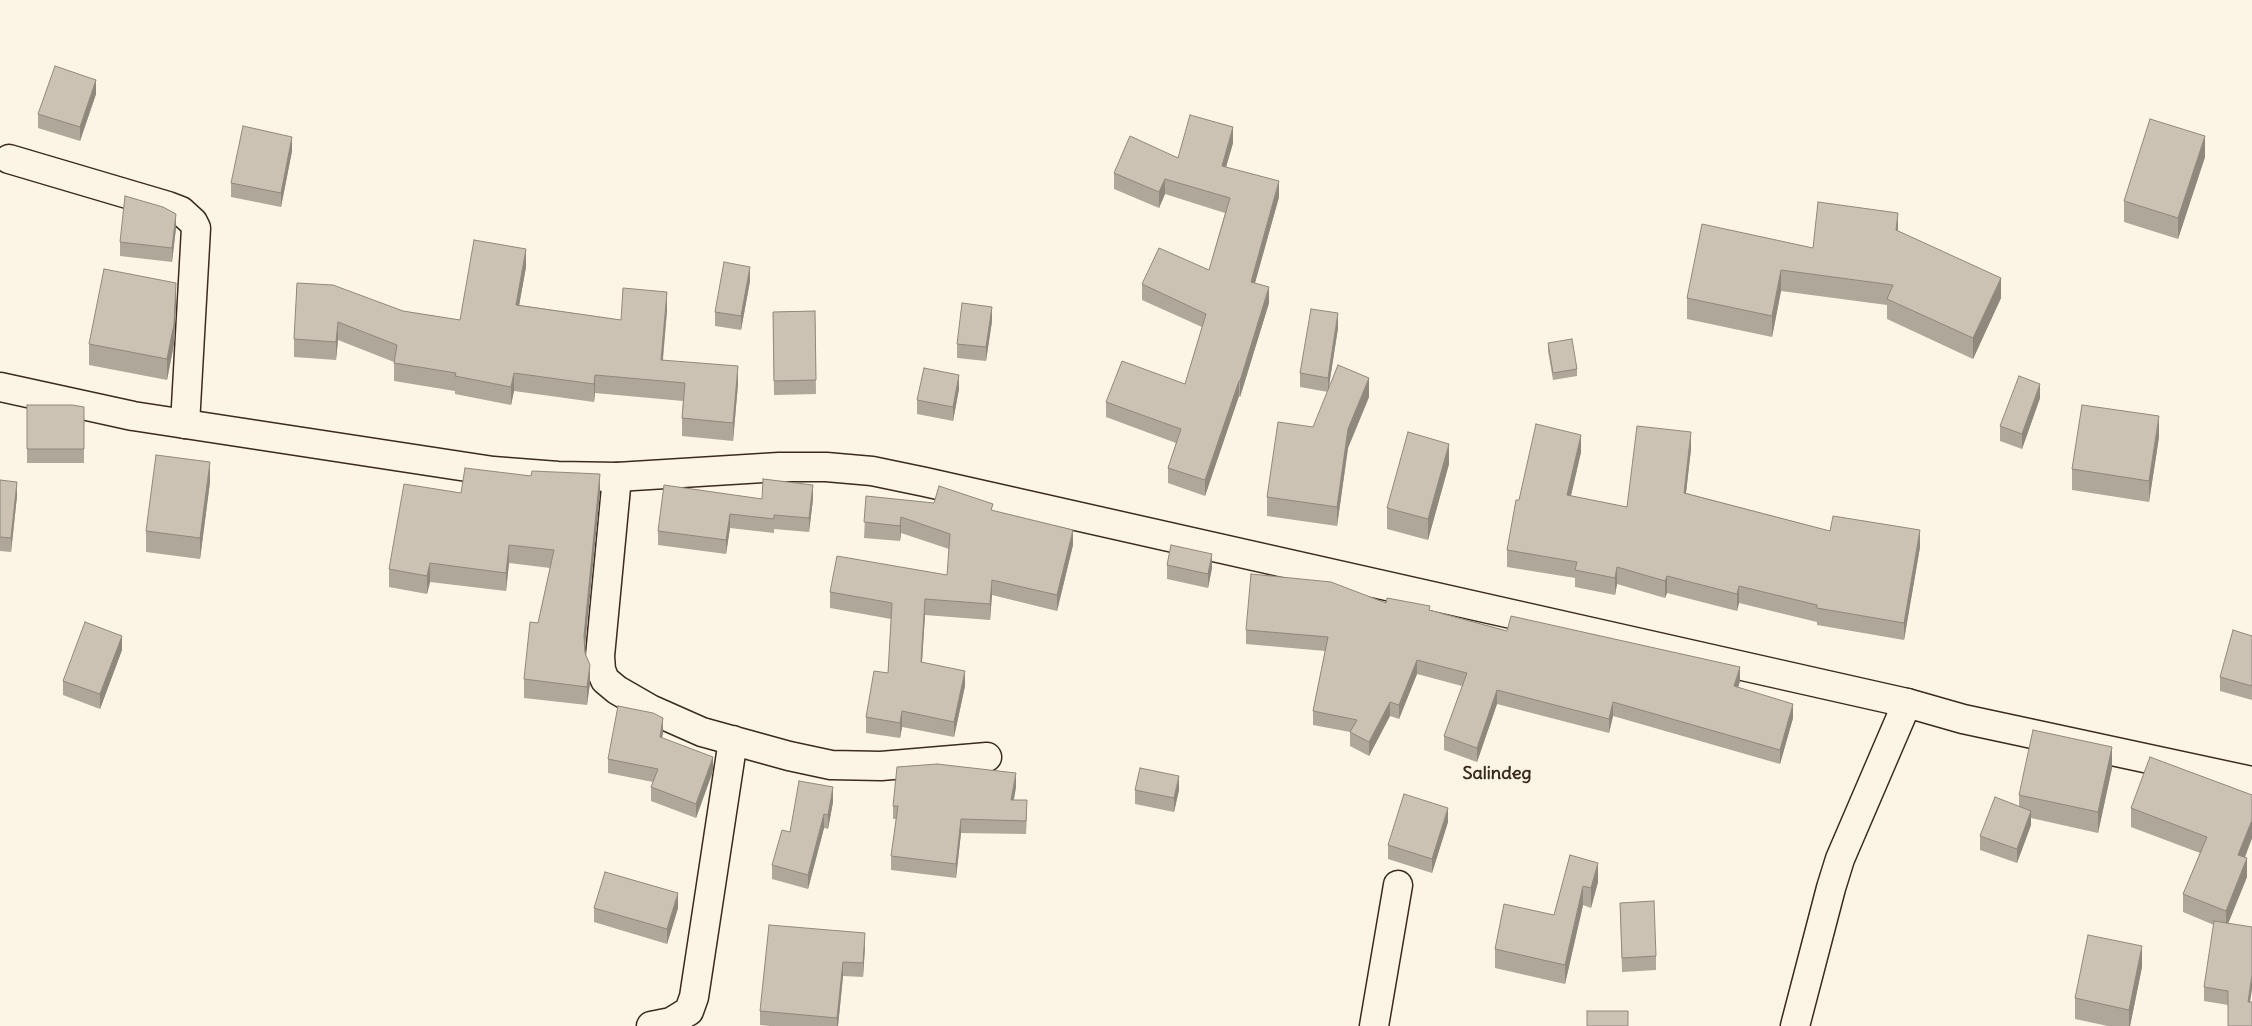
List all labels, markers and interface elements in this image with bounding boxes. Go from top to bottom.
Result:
district label: Salindeg [1462,763,1532,785]

